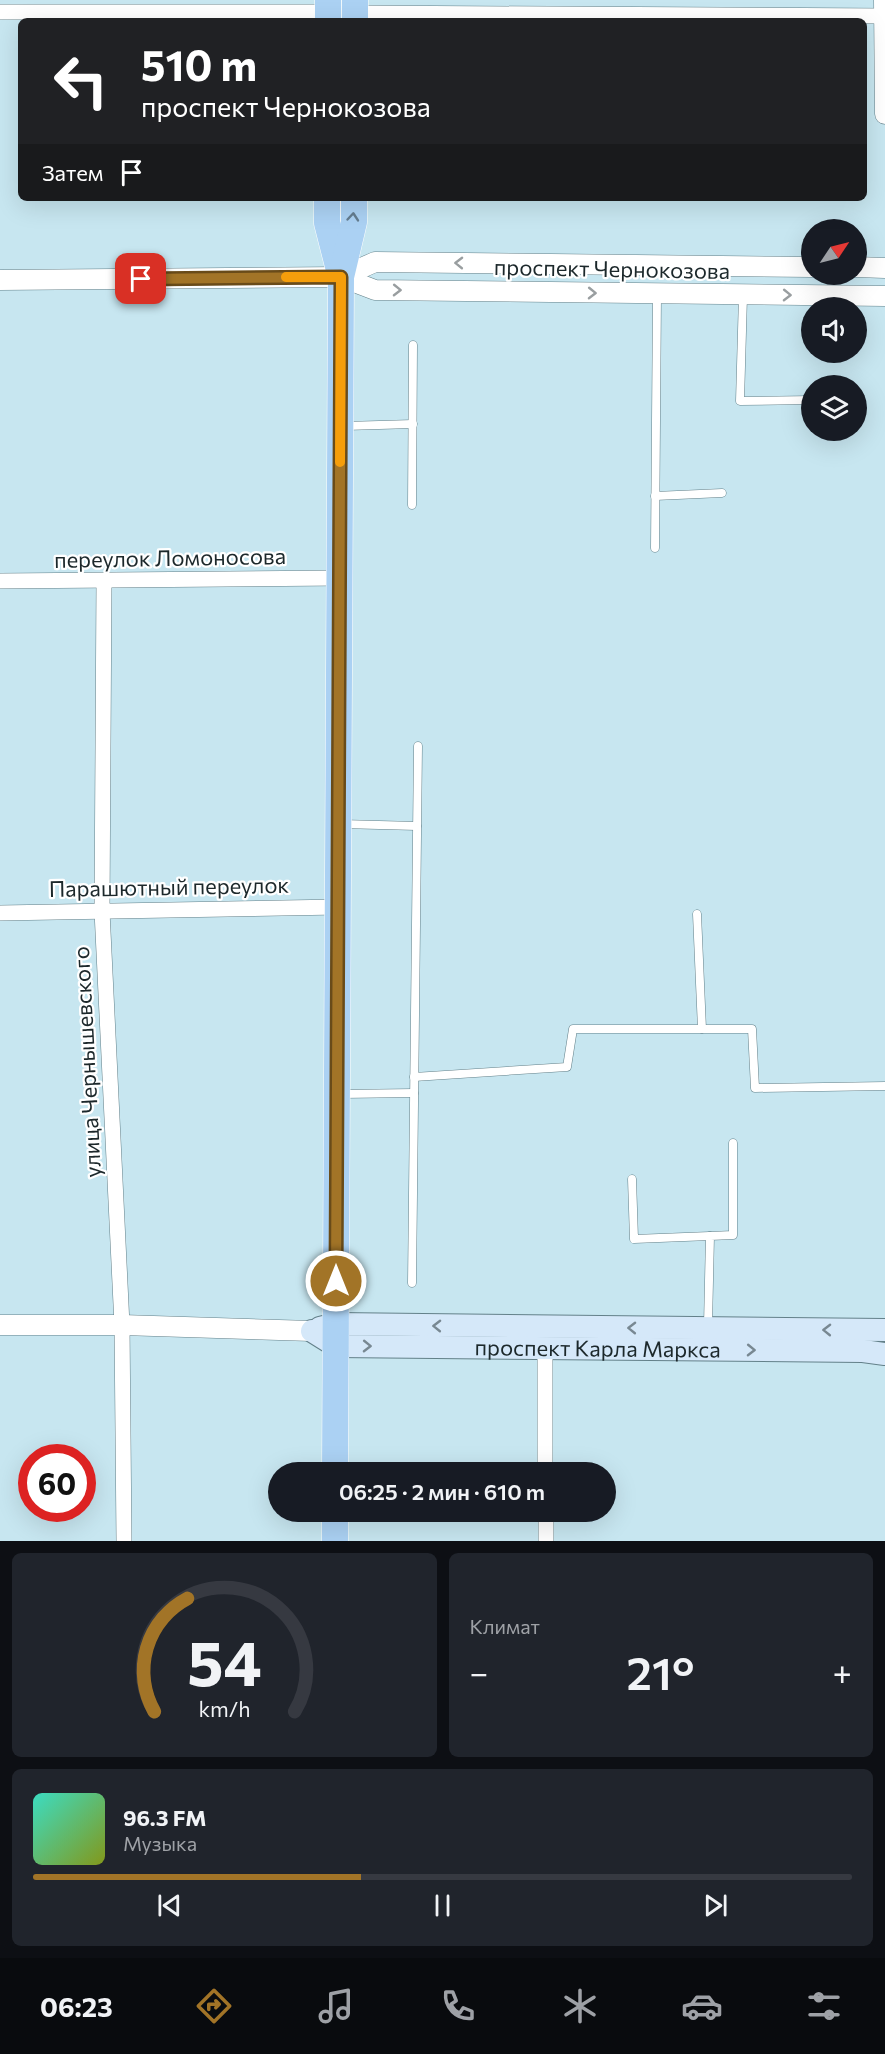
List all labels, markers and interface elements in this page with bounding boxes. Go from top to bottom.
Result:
text: 510 m [141,38,257,90]
icon: left [42,42,120,120]
text: проспект Чернокозова [141,90,431,123]
icon: arrive [115,156,148,189]
text: Затем [42,159,103,186]
one-way arrow [346,212,359,222]
north arrow [801,219,867,285]
map controls [801,219,867,441]
pin [115,253,166,304]
street label: проспект Чернокозова [494,253,730,284]
one-way arrow [455,257,464,269]
icon: arrive [124,262,157,295]
one-way arrow [393,284,402,296]
one-way arrow [588,287,597,299]
one-way arrow [783,289,792,301]
button: sound [801,297,867,363]
button: layers [801,375,867,441]
street label: переулок Ломоносова [54,542,286,573]
street label: Парашютный переулок [49,871,290,902]
street label: улица Чернышевского [67,946,106,1178]
position arrow [304,1249,368,1313]
one-way arrow [432,1320,441,1332]
one-way arrow [627,1322,636,1334]
one-way arrow [822,1324,831,1337]
street label: проспект Карла Маркса [475,1333,721,1363]
one-way arrow [362,1340,371,1353]
one-way arrow [746,1344,755,1356]
speed limit sign: 60 [18,1444,96,1522]
text: 06:25 · 2 мин · 610 m [339,1478,545,1505]
text: Климат [470,1614,540,1638]
text: 54 [187,1623,262,1699]
text: 21° [627,1644,694,1699]
text: − [470,1651,488,1692]
text: + [833,1651,852,1692]
text: km/h [198,1695,250,1721]
text: 96.3 FM [123,1804,207,1831]
text: Музыка [123,1831,197,1855]
icon: previous [153,1889,186,1922]
icon: pause [426,1889,459,1922]
icon: next [699,1889,732,1922]
icon: directions [193,1985,235,2027]
icon: music [315,1985,357,2027]
icon: phone [437,1985,479,2027]
icon: climate [559,1985,601,2027]
icon: car [681,1985,723,2027]
icon: filters [803,1985,845,2027]
text: 06:23 [40,1990,113,2023]

